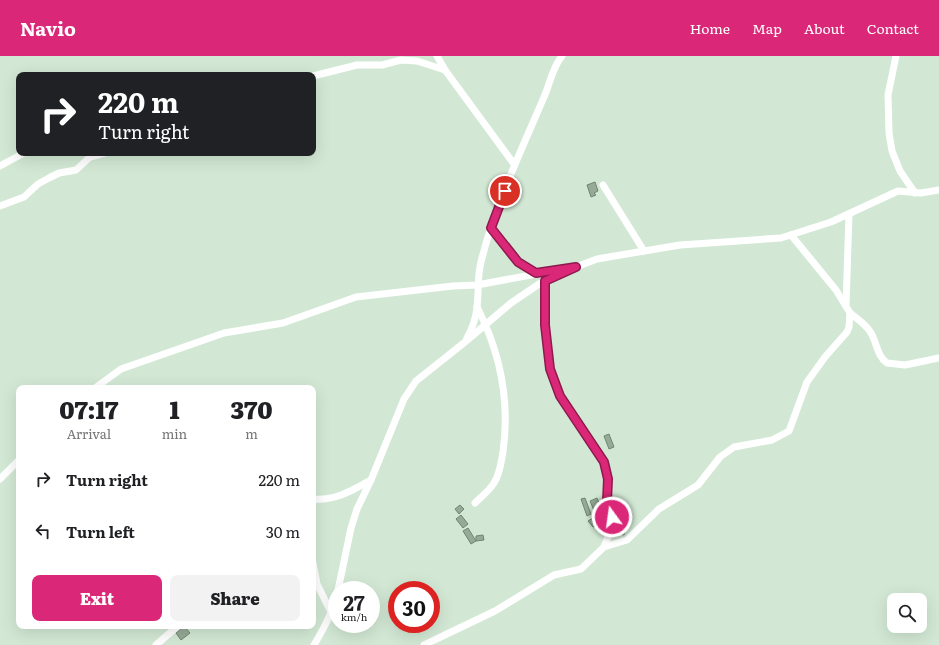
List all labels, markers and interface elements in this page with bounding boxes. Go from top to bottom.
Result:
text: Navio [20,14,76,42]
text: Home [690,18,730,38]
text: Map [752,18,782,38]
text: About [804,18,845,38]
text: Contact [867,18,919,38]
text: 220 m [98,80,179,122]
icon: right [32,88,84,140]
text: Turn right [98,118,189,145]
pin [488,174,522,208]
icon: arrive [494,180,516,202]
text: 07:17 [59,391,118,426]
text: 1 [169,391,179,426]
text: 370 [231,391,273,426]
text: Arrival [67,424,111,443]
text: min [162,424,187,443]
text: m [245,424,258,443]
icon: right [32,468,54,490]
text: Turn right [66,468,148,491]
text: 220 m [259,468,300,491]
position arrow [591,496,633,538]
icon: left [32,520,54,542]
text: Turn left [66,520,135,543]
text: 30 m [266,520,300,543]
button: Exit [32,575,162,621]
button: Share [170,575,300,621]
speed limit sign: 30 [388,581,440,633]
text: 27 [343,587,365,617]
map controls [887,593,927,633]
button: search [887,593,927,633]
text: km/h [341,609,367,624]

